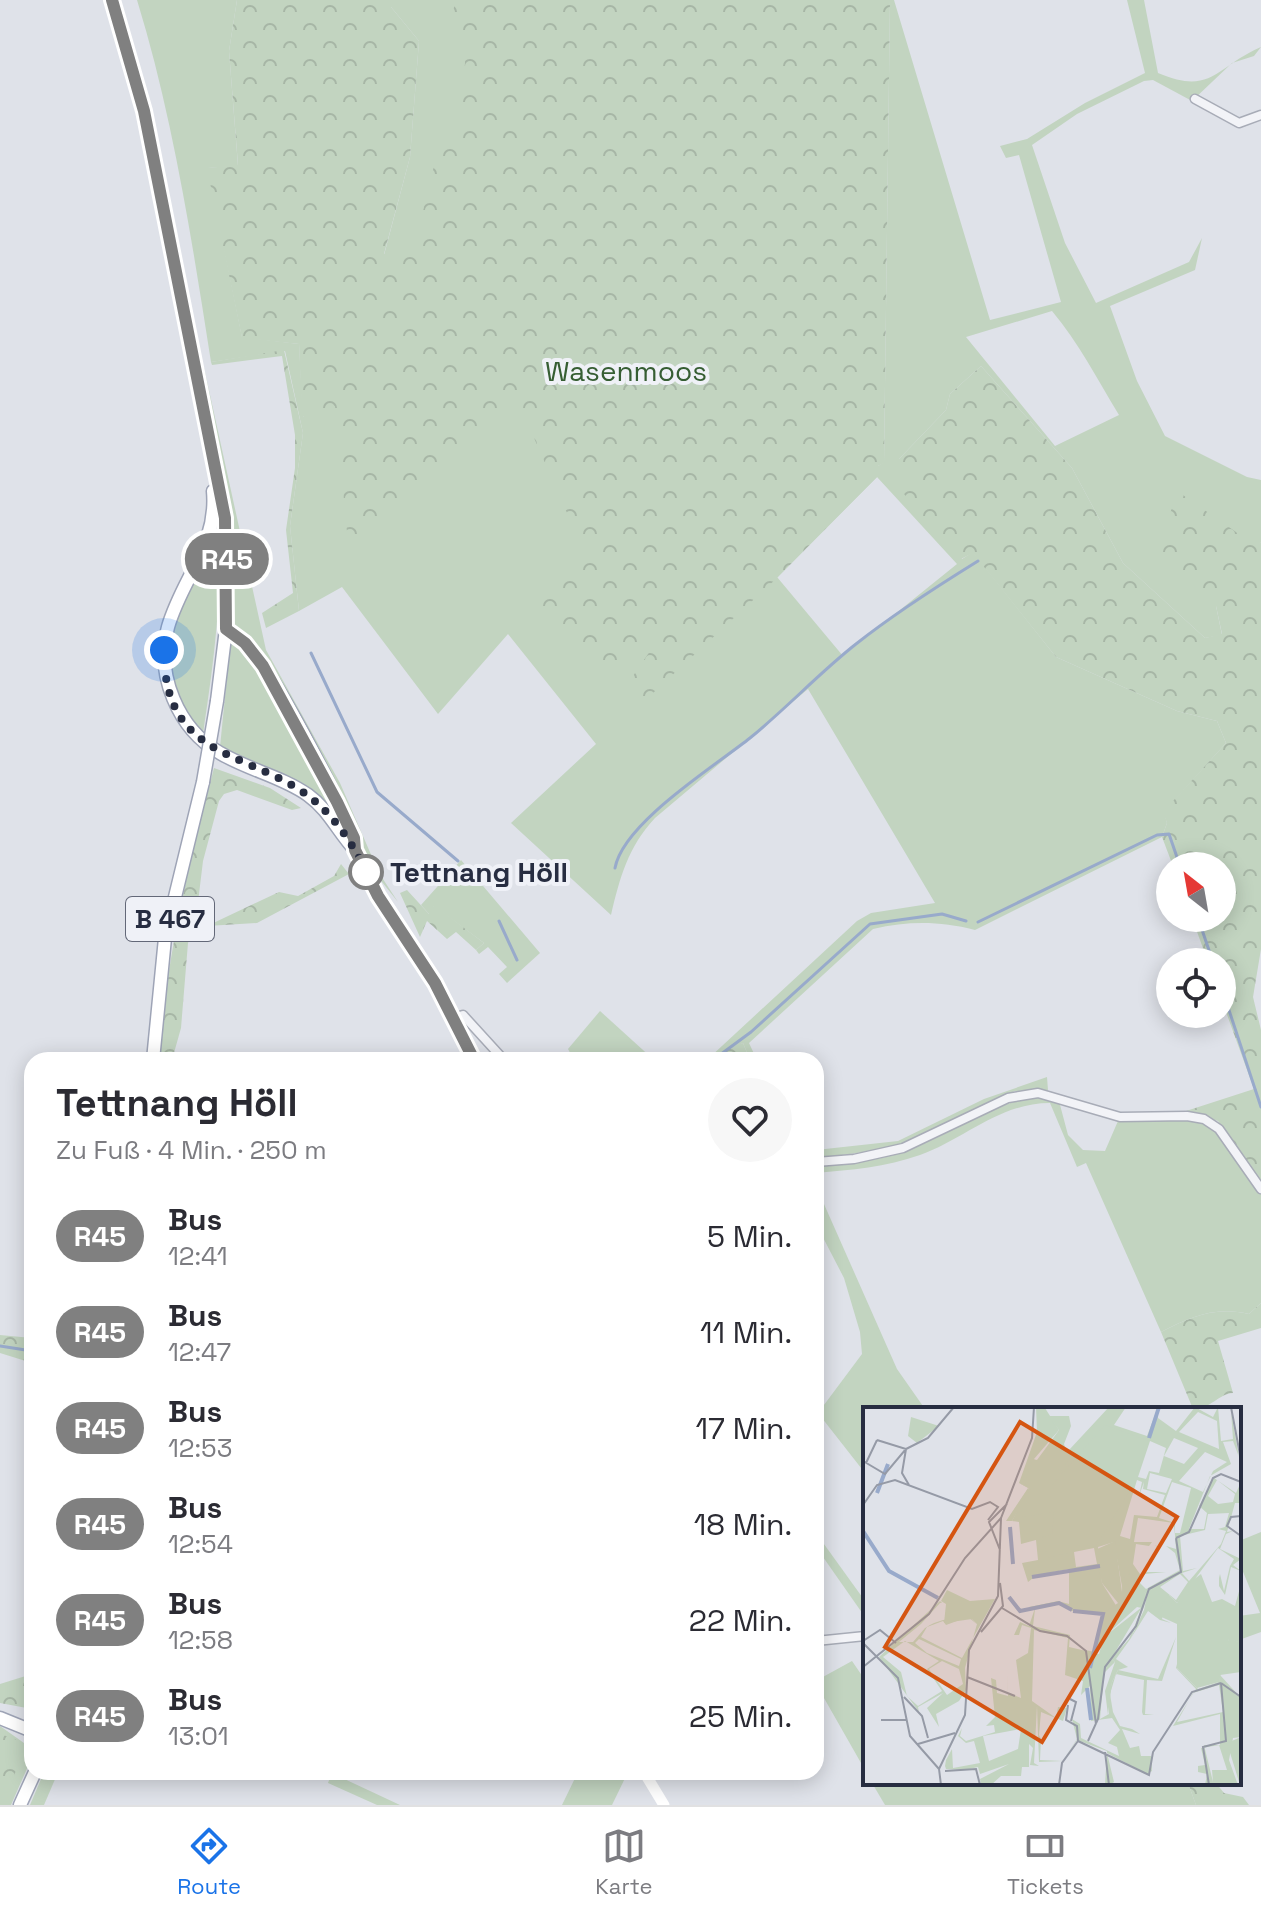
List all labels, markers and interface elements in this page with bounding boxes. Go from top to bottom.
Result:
park label: Wasenmoos [545,353,707,389]
line badge: R45 [181,533,273,585]
text: R45 [201,541,253,577]
your location [144,630,184,670]
north arrow [1156,852,1236,932]
map controls [1156,852,1236,1028]
place label: Tettnang Höll [390,854,568,890]
marker: Tettnang Höll [349,855,383,889]
road number: B 467 [126,897,214,941]
button: locate [1156,948,1236,1028]
button: heart [708,1078,792,1162]
text: Tettnang Höll [56,1079,298,1127]
text: Zu Fuß · 4 Min. · 250 m [56,1133,327,1167]
text: Bus [168,1200,222,1239]
text: 5 Min. [707,1217,792,1256]
text: R45 [74,1218,126,1254]
text: 12:41 [168,1239,228,1273]
text: Bus [168,1296,222,1335]
text: 11 Min. [700,1313,792,1352]
text: R45 [74,1314,126,1350]
text: 12:47 [168,1335,231,1369]
text: Bus [168,1392,222,1431]
inset map [863,1407,1241,1785]
text: 17 Min. [696,1409,792,1448]
text: R45 [74,1410,126,1446]
text: 12:53 [168,1431,232,1465]
text: Bus [168,1488,222,1527]
text: 18 Min. [694,1505,792,1544]
text: R45 [74,1506,126,1542]
text: 12:54 [168,1527,233,1561]
text: Bus [168,1584,222,1623]
text: 22 Min. [689,1601,792,1640]
text: R45 [74,1602,126,1638]
text: 12:58 [168,1623,233,1657]
text: Bus [168,1680,222,1719]
text: 25 Min. [689,1697,792,1736]
text: R45 [74,1698,126,1734]
text: 13:01 [168,1719,229,1753]
tab: Route [177,1824,241,1900]
tab: Karte [595,1824,652,1900]
tab: Tickets [1007,1824,1084,1900]

